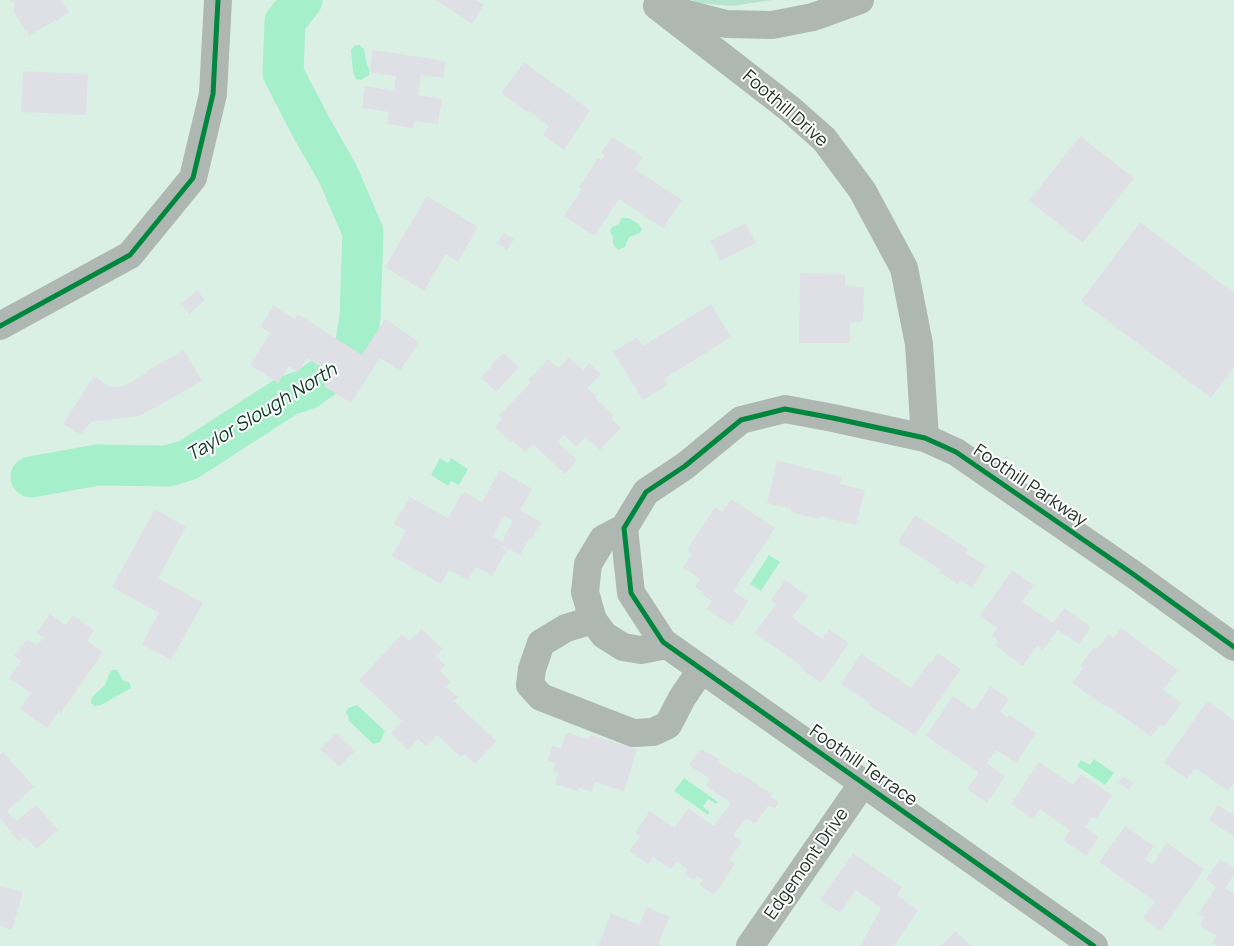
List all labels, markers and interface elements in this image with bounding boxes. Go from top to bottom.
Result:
street label: Foothill Drive [738,66,832,152]
water label: Taylor Slough North [183,359,341,467]
street label: Foothill Parkway [969,440,1091,532]
street label: Foothill Terrace [805,721,921,811]
street label: Edgemont Drive [761,804,853,924]

